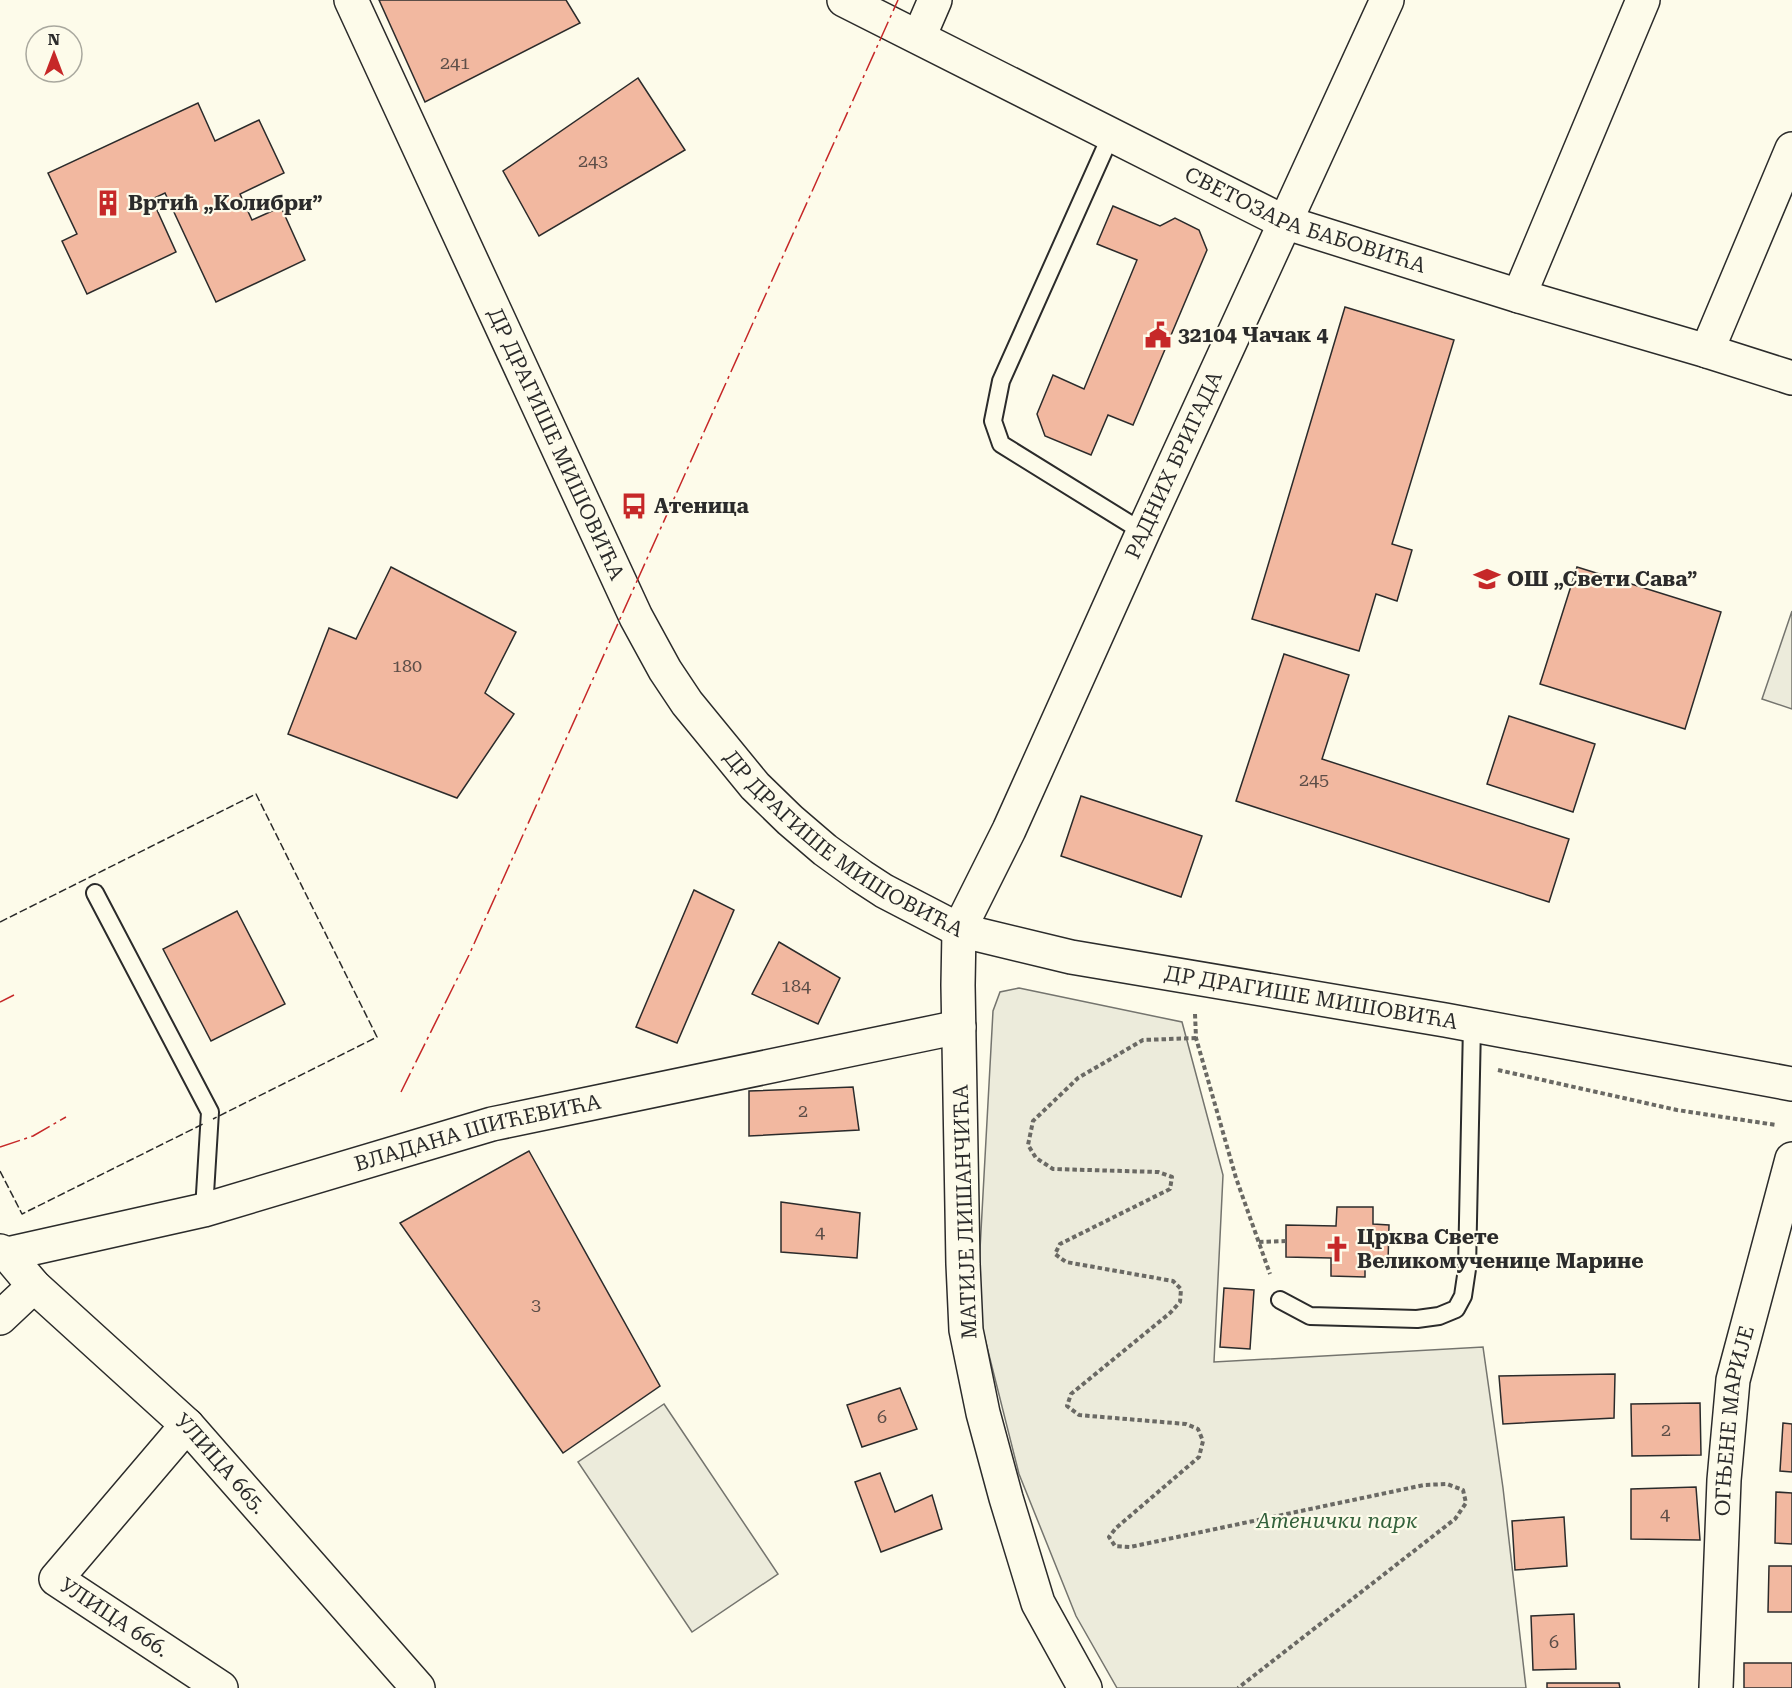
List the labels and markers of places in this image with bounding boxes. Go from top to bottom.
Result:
building icon: Вртић „Колибри” [93,188,123,218]
place label: Вртић „Колибри” [128,191,322,215]
public building icon: 32104 Чачак 4 [1143,320,1173,350]
place label: 32104 Чачак 4 [1178,323,1329,347]
bus stop icon: Атеница [619,491,649,521]
place label: Атеница [654,494,749,518]
school or university icon: ОШ „Свети Сава” [1472,564,1502,594]
place label: ОШ „Свети Сава” [1507,567,1697,591]
place label: Црква Свете Великомученице Марине [1357,1225,1643,1273]
church icon: Црква Свете Великомученице Марине [1322,1234,1352,1264]

